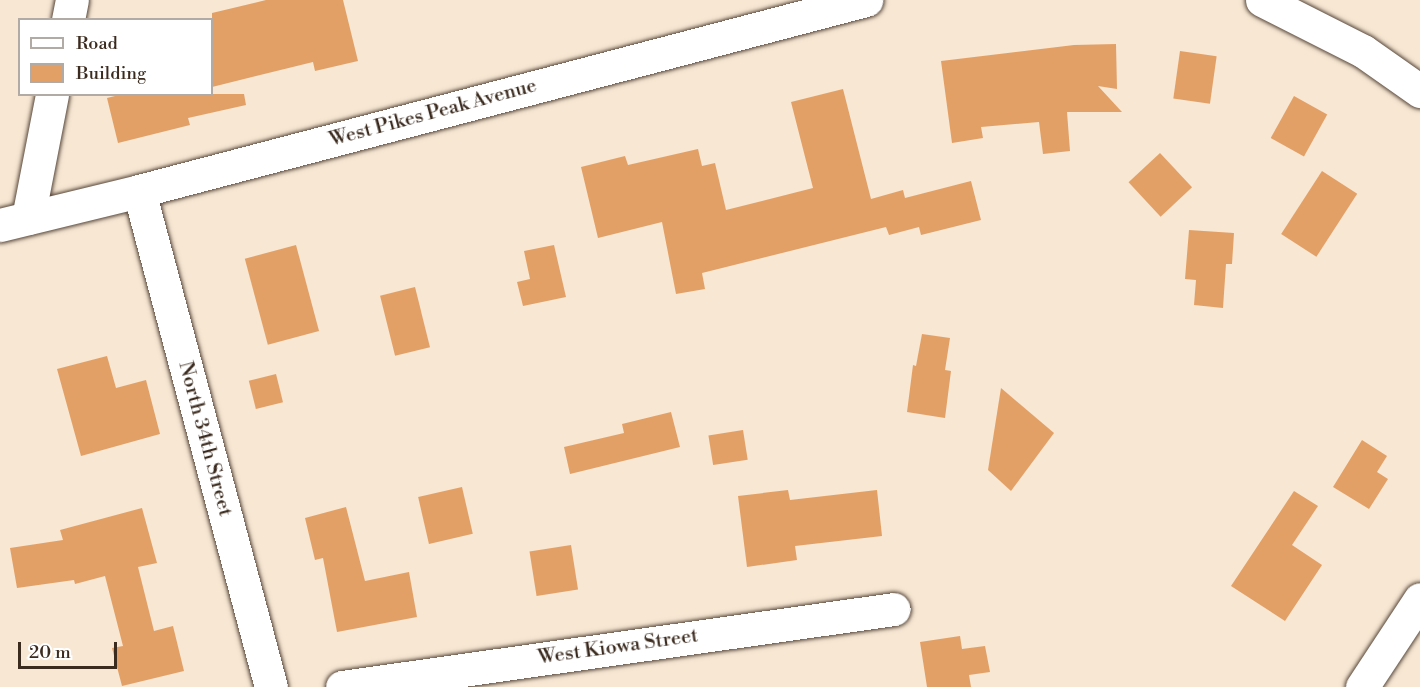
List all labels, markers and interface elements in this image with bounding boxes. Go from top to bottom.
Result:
legend [18,18,213,96]
text: Road [76,32,118,55]
text: Building [76,62,146,85]
street label: West Pikes Peak Avenue [327,74,539,152]
street label: North 34th Street [173,359,237,519]
street label: West Kiowa Street [536,624,700,670]
scale bar [21,630,120,668]
text: 20 m [29,641,71,664]

